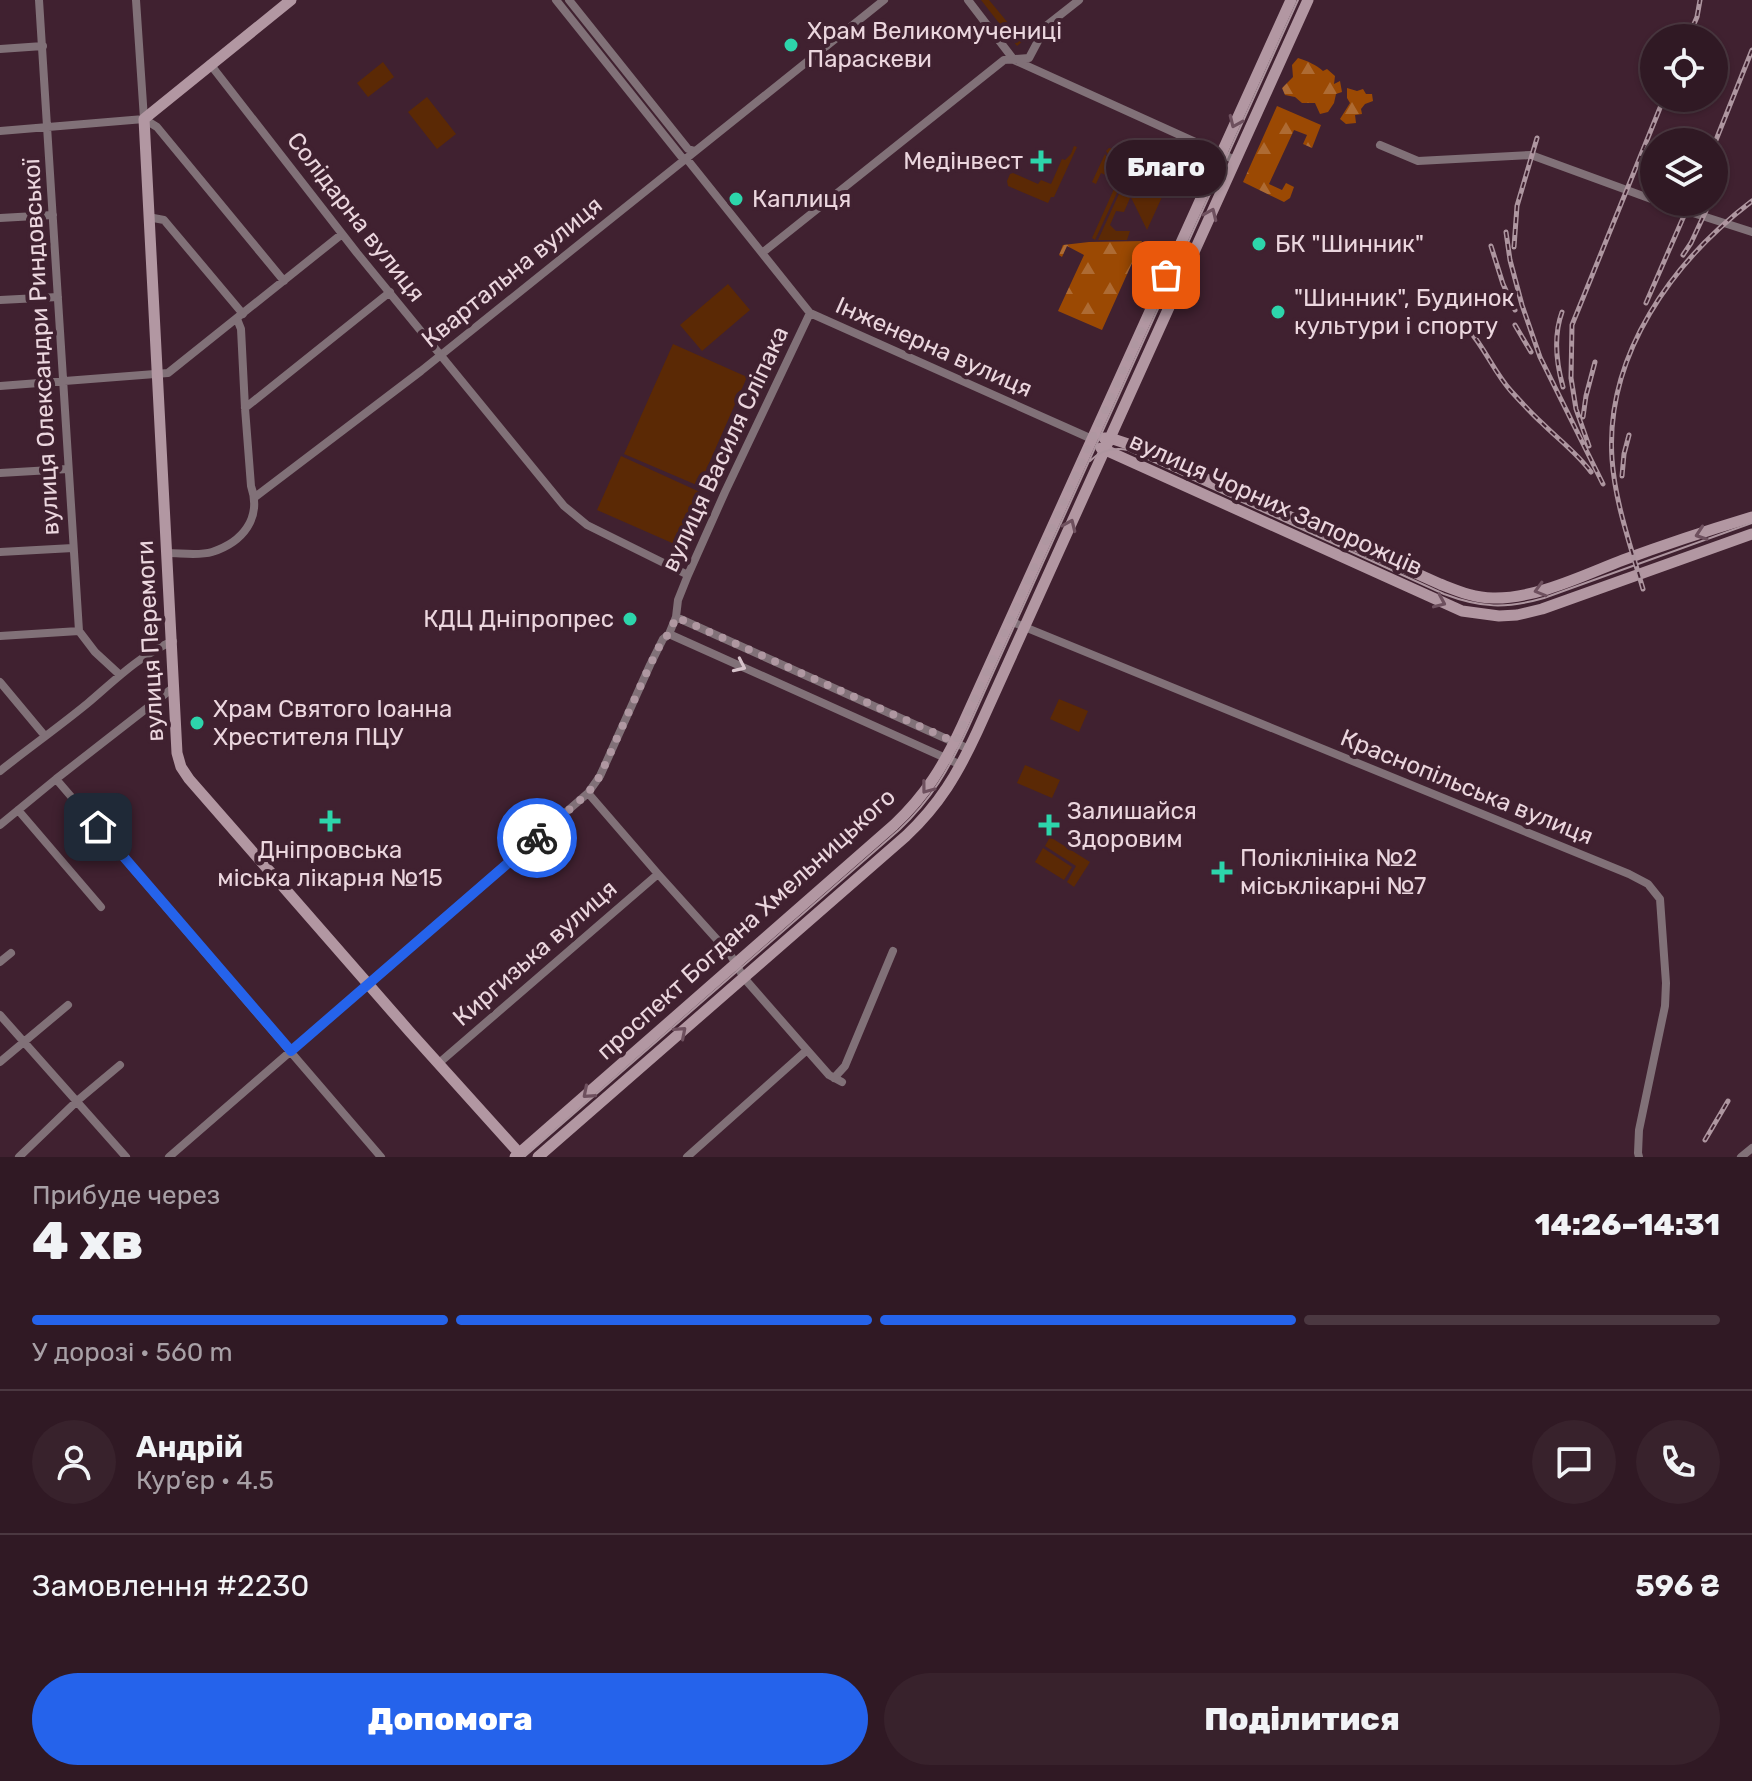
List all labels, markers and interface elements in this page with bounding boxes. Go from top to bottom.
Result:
place label: Храм Великомучениці Параскеви [807,17,1062,73]
map controls [1640,24,1728,216]
button: locate [1640,24,1728,112]
marker: Храм Великомучениці Параскеви [782,36,800,54]
one-way arrow [1229,114,1245,128]
street label: Солідарна вулиця [281,127,431,307]
button: layers [1640,128,1728,216]
callout: Благо [1106,139,1226,195]
place label: Медінвест [903,147,1023,175]
marker: Медінвест [1030,150,1052,172]
text: Благо [1127,152,1205,183]
street label: вулиця Олександри Риндовської [17,157,65,536]
place label: Каплиця [752,185,851,213]
marker: Каплиця [727,190,745,208]
street label: Квартальна вулиця [416,191,608,353]
one-way arrow [1201,207,1217,222]
place label: БК "Шинник" [1275,230,1424,258]
marker: БК "Шинник" [1250,235,1268,253]
pin [1132,241,1200,309]
icon: bag [1144,253,1188,297]
place label: "Шинник", Будинок культури і спорту [1294,284,1515,340]
street label: Інженерна вулиця [831,291,1037,403]
marker: "Шинник", Будинок культури і спорту [1269,303,1287,321]
street label: вулиця Василя Сліпака [656,322,794,576]
street label: вулиця Чорних Запорожців [1125,427,1427,581]
one-way arrow [1061,519,1077,534]
one-way arrow [1695,524,1709,540]
street label: вулиця Перемоги [131,540,169,742]
one-way arrow [1533,580,1547,597]
one-way arrow [1432,592,1446,608]
place label: КДЦ Дніпропрес [423,605,614,633]
marker: КДЦ Дніпропрес [621,610,639,628]
one-way arrow [732,657,747,673]
place label: Храм Святого Іоанна Хрестителя ПЦУ [213,695,452,751]
marker: Храм Святого Іоанна Хрестителя ПЦУ [188,714,206,732]
street label: Краснопільська вулиця [1337,723,1597,851]
one-way arrow [923,779,937,794]
street label: проспект Богдана Хмельницького [591,782,901,1066]
pin [64,793,132,861]
place label: Залишайся Здоровим [1067,797,1197,853]
courier [497,798,577,878]
icon: home [76,805,120,849]
marker: Дніпровська міська лікарня №15 [319,810,341,832]
marker: Залишайся Здоровим [1038,814,1060,836]
icon: bike [515,816,559,860]
place label: Дніпровська міська лікарня №15 [217,836,443,892]
place label: Поліклініка №2 міськлікарні №7 [1240,844,1426,900]
marker: Поліклініка №2 міськлікарні №7 [1211,861,1233,883]
street label: Киргизька вулиця [447,874,623,1032]
one-way arrow [672,1027,687,1042]
one-way arrow [583,1083,598,1097]
text: Прибуде через [32,1180,220,1211]
text: 14:26–14:31 [1535,1207,1720,1243]
text: 4 хв [32,1210,143,1272]
text: У дорозі · 560 m [32,1337,233,1368]
button: person [32,1420,116,1504]
button: chat [1532,1420,1616,1504]
button: phone [1636,1420,1720,1504]
text: Андрій [136,1429,243,1465]
text: Кур’єр · 4.5 [136,1465,274,1496]
text: Замовлення #2230 [32,1568,309,1604]
text: 596 ₴ [1635,1568,1720,1604]
button: Допомога [32,1673,868,1765]
button: Поділитися [884,1673,1720,1765]

